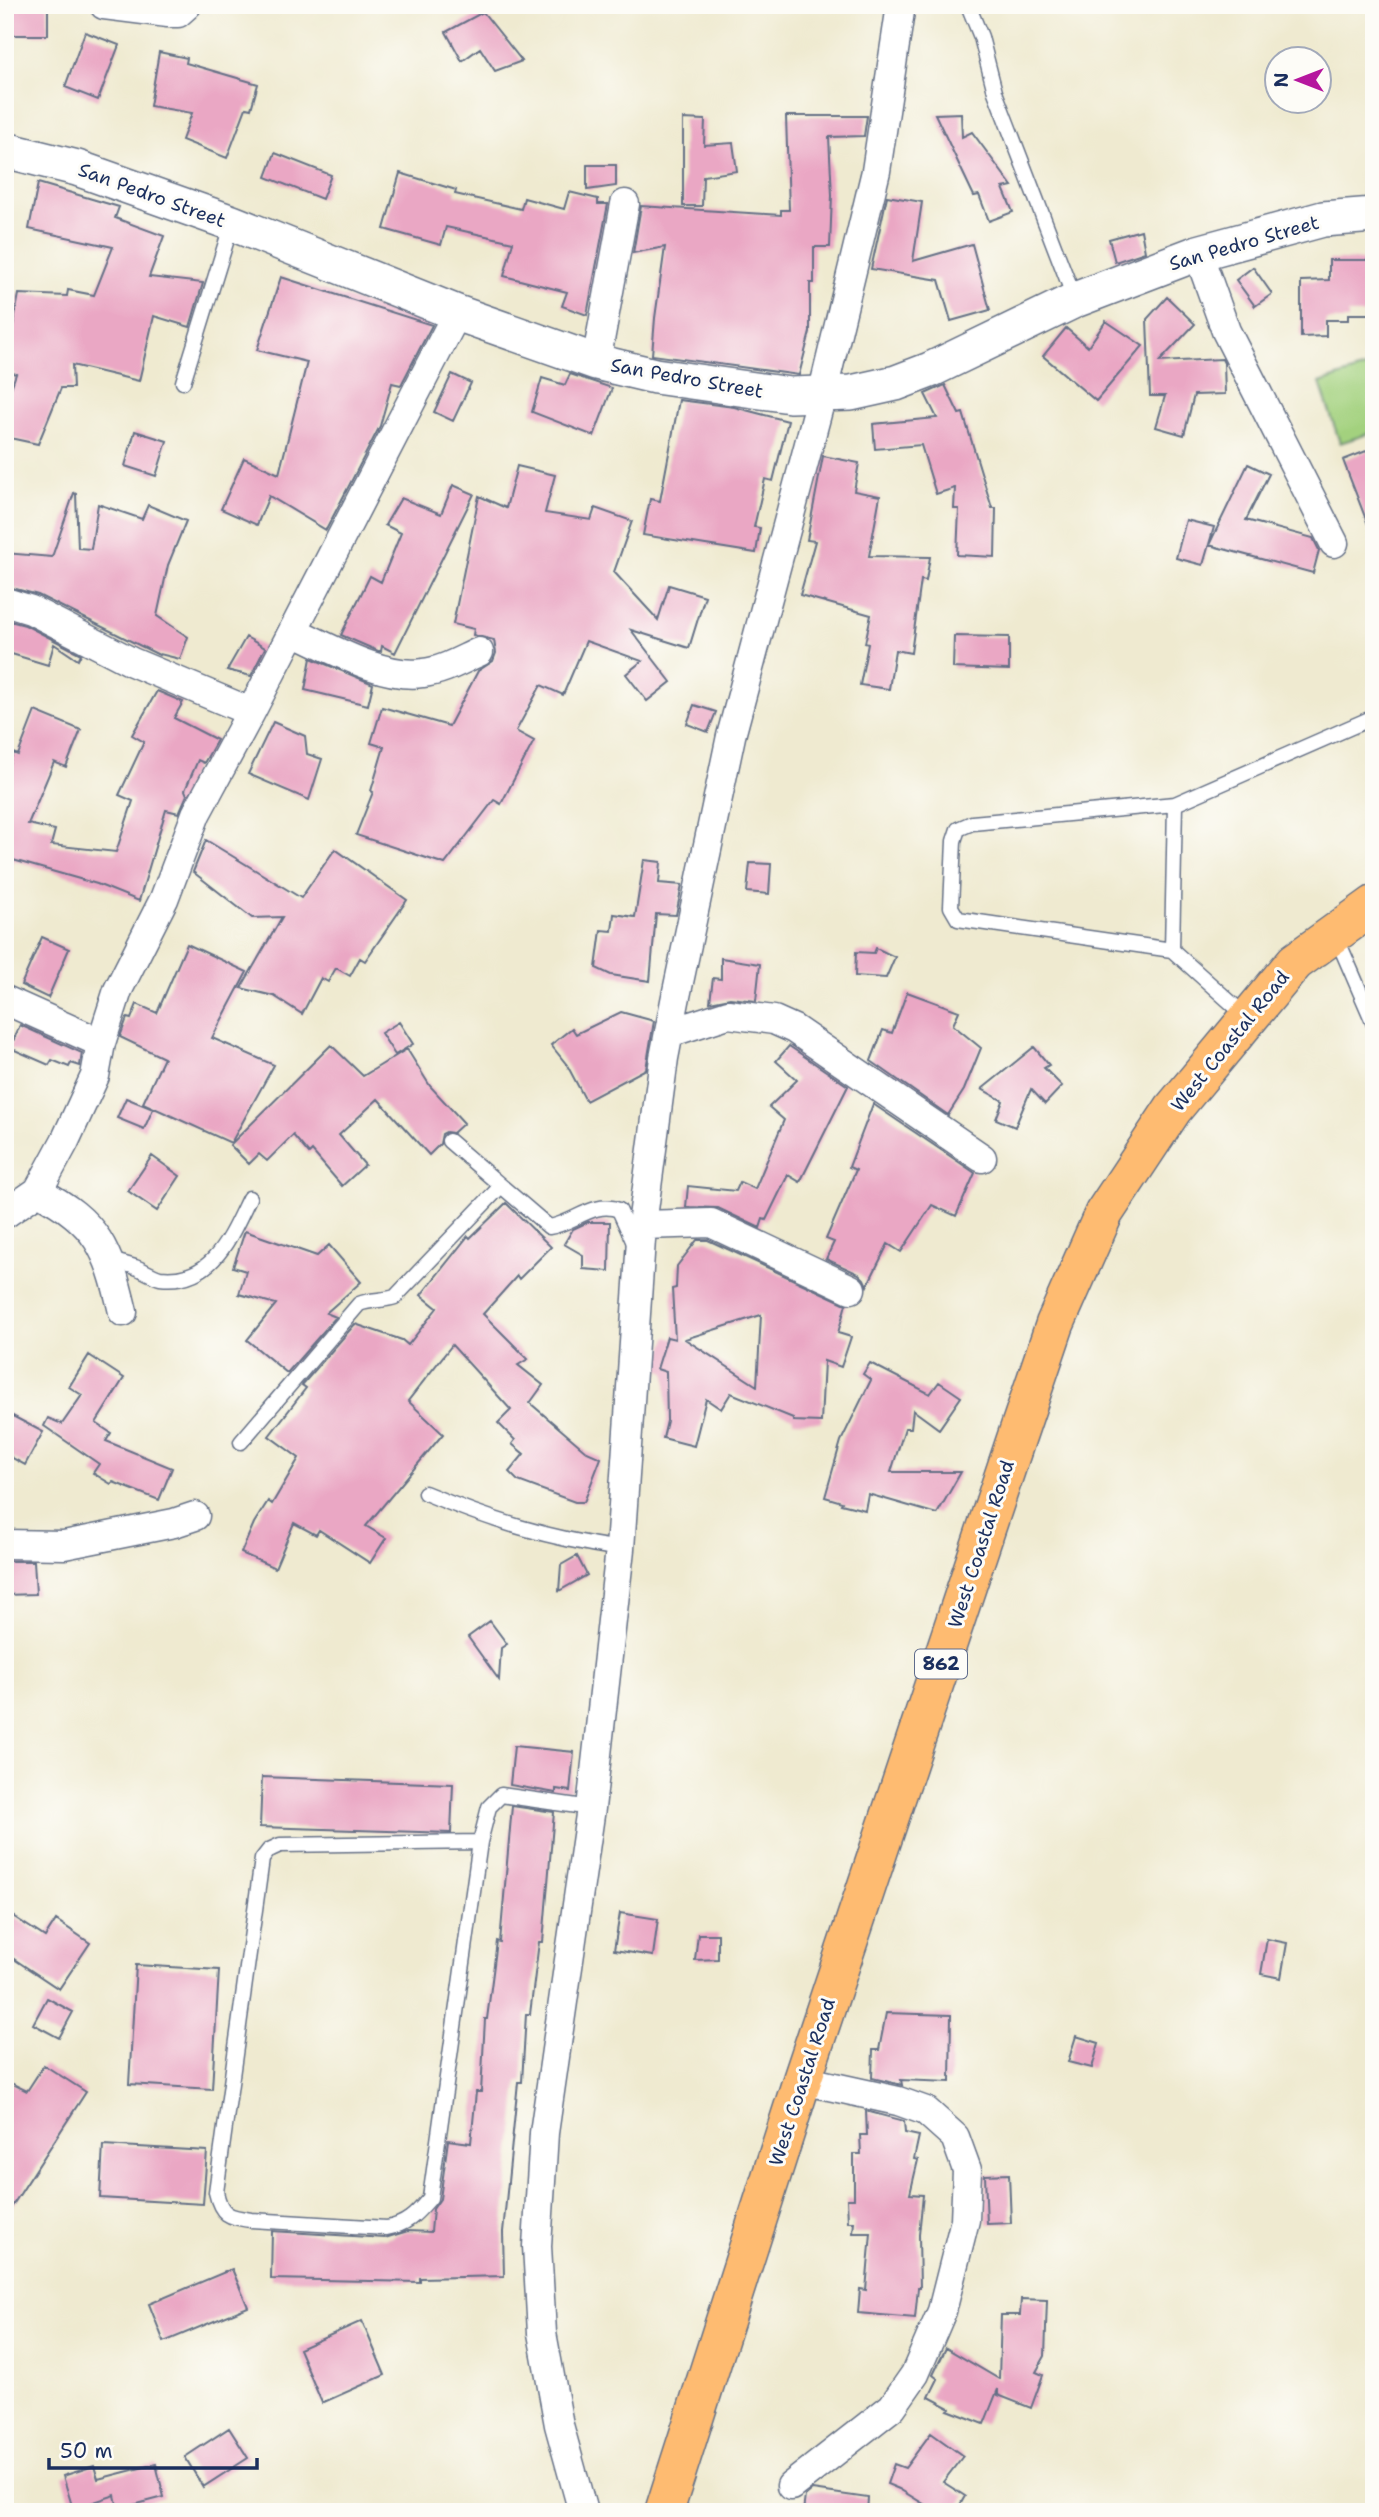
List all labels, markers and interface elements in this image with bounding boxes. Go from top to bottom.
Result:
north arrow [1264,46,1334,116]
text: N [1269,72,1294,88]
street label: San Pedro Street [75,157,229,233]
street label: San Pedro Street [1166,210,1322,276]
street label: San Pedro Street [609,352,765,404]
street label: West Coastal Road [1165,965,1295,1117]
street label: West Coastal Road [942,1457,1020,1631]
road number: 862 [915,1650,967,1679]
street label: West Coastal Road [763,1995,841,2169]
scale bar [49,2426,257,2470]
text: 50 m [60,2437,113,2465]

